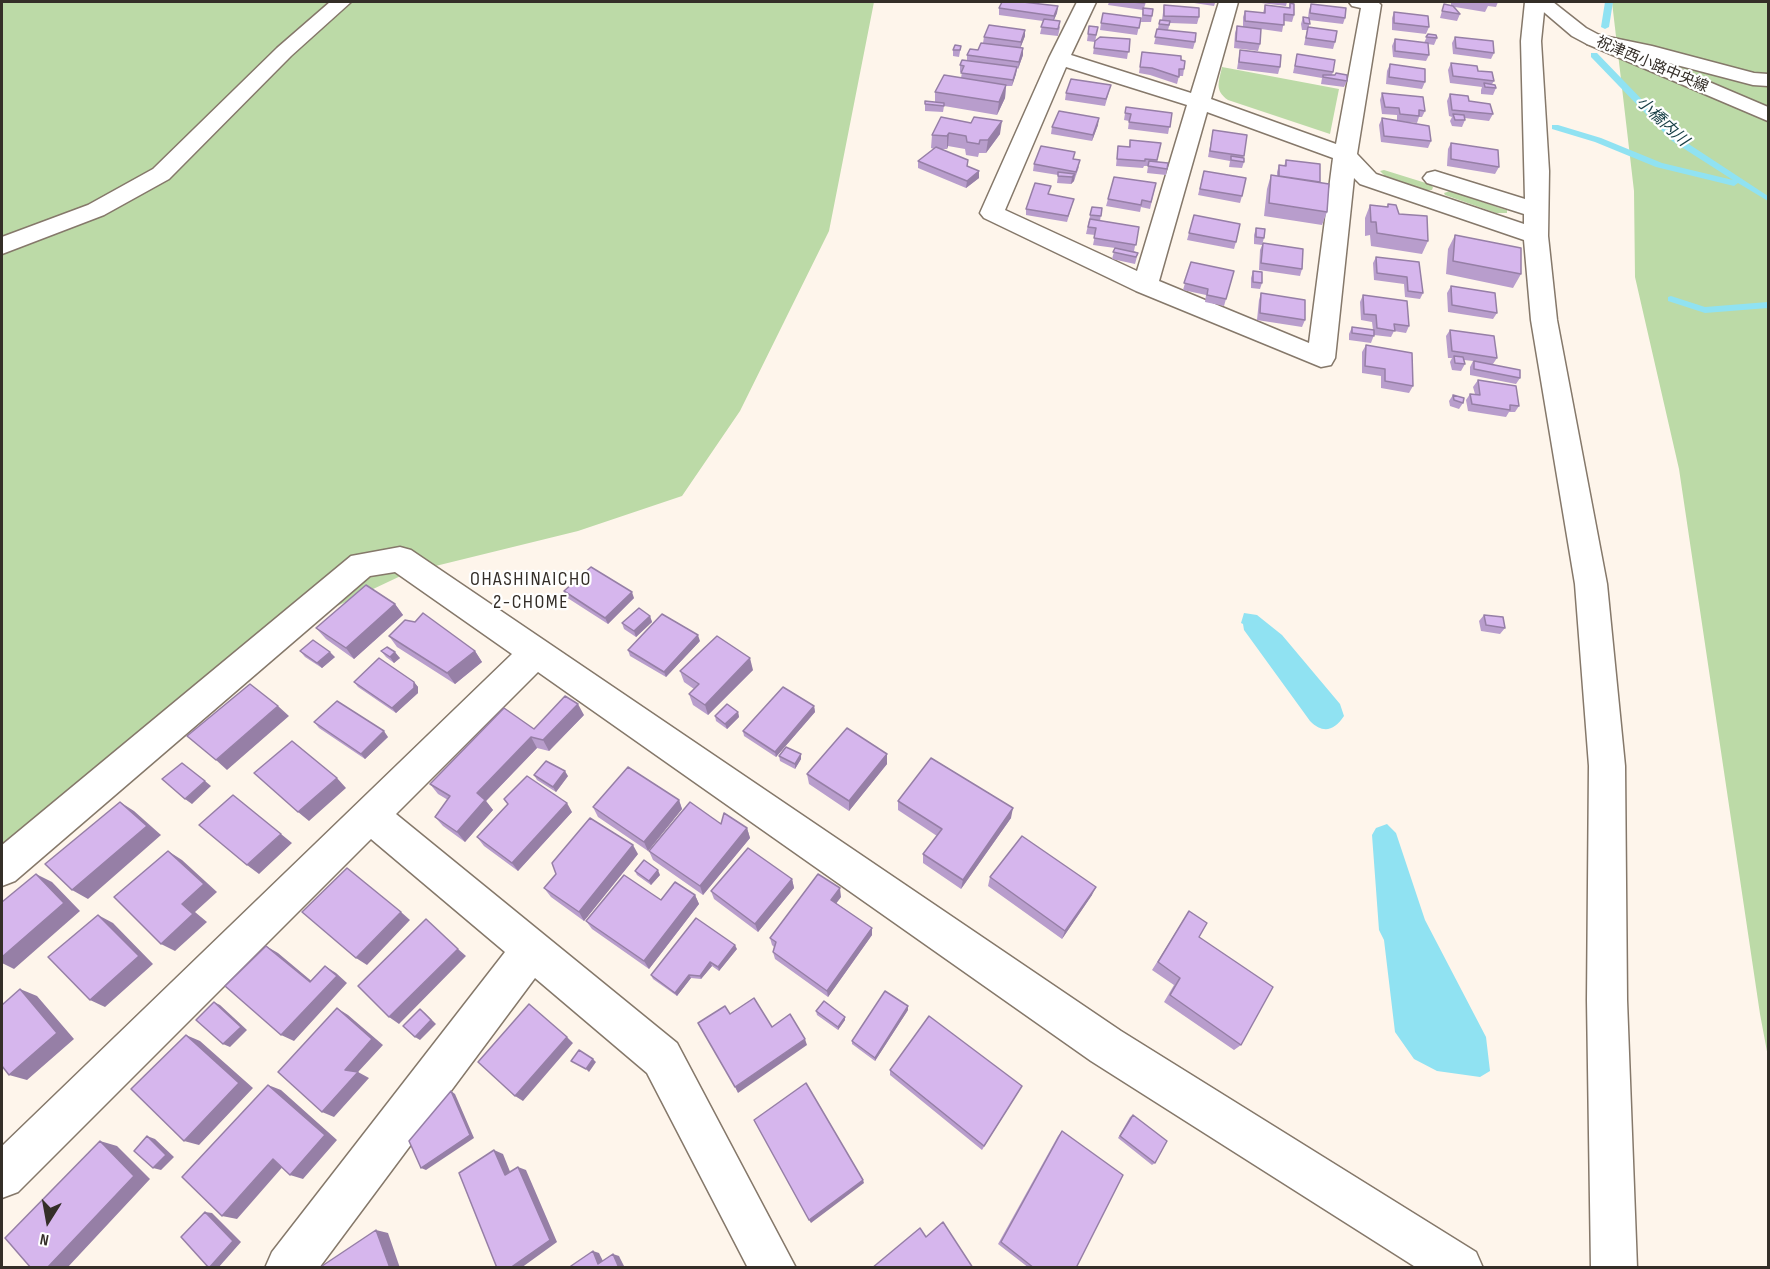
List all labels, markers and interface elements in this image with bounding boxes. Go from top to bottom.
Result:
street label: 祝津西小路中央線 [1593,33,1711,97]
water label: 小橋内川 [1632,93,1692,151]
district label: OHASHINAICHO 2-CHOME [470,568,592,615]
north arrow [18,1191,78,1251]
text: N [38,1229,50,1249]

